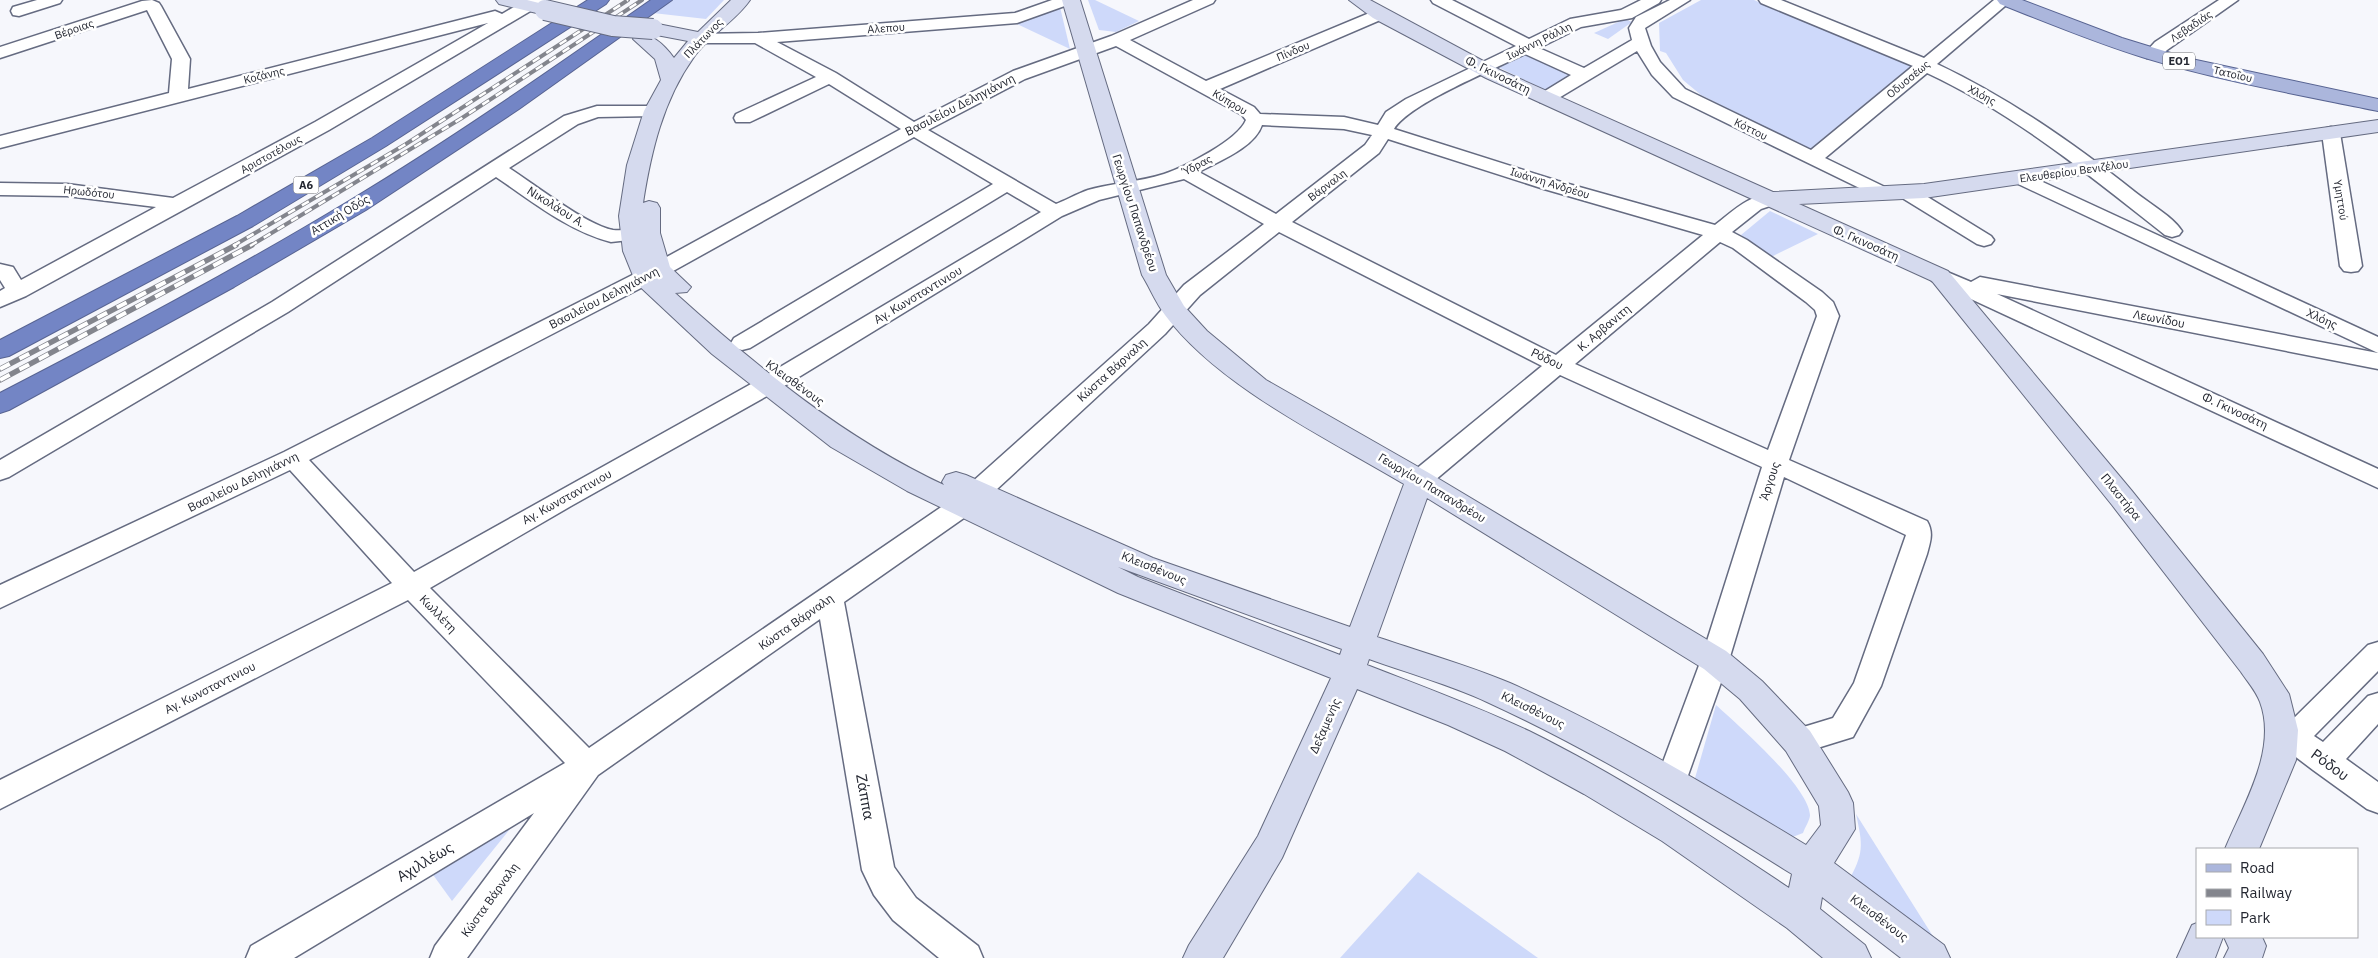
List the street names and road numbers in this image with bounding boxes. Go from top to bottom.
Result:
street label: Λεβαδιάς [2167,7,2215,45]
street label: Πλάτωνος [680,15,726,61]
street label: Βέροιας [53,16,95,42]
street label: Ιωάννη Ράλλη [1504,19,1574,63]
street label: Αλεπου [867,20,905,36]
street label: Πίνδου [1274,38,1312,64]
street label: Φ. Γκινοσάτη [1463,52,1533,97]
road number: ΕΟ1 [2163,52,2195,70]
street label: Οδυσσέως [1884,57,1932,101]
street label: Κοζάνης [242,63,286,87]
street label: Τατοΐου [2212,63,2254,85]
street label: Βασιλείου Δεληγιάννη [902,70,1017,139]
street label: Χλόης [1965,82,1999,108]
street label: Κύπρου [1210,86,1250,118]
street label: Κόττου [1732,115,1770,143]
street label: Αριστοτέλους [238,131,304,177]
street label: Ύδρας [1179,151,1214,179]
street label: Γεωργίου Παπανδρέου [1109,152,1162,274]
street label: Ελευθερίου Βενιζέλου [2019,156,2129,186]
street label: Ιωάννη Ανδρέου [1508,164,1592,202]
street label: Βάρναλη [1305,166,1349,204]
road number: Α6 [294,176,318,194]
street label: Υμηττού [2331,178,2351,222]
street label: Ηρωδότου [63,182,115,202]
street label: Νικολάου Α. [524,183,588,230]
street label: Αττική Οδός [308,191,372,238]
street label: Φ. Γκινοσάτη [1831,221,1902,264]
street label: Αγ. Κωνσταντινιου [871,262,965,327]
street label: Βασιλείου Δεληγιάννη [546,263,661,332]
street label: Κ. Αρβανιτη [1574,301,1633,354]
street label: Χλόης [2304,305,2340,332]
street label: Λεωνίδου [2132,306,2186,331]
street label: Κώστα Βάρναλη [1074,335,1149,405]
street label: Ρόδου [1529,344,1566,373]
street label: Κλεισθένους [763,356,828,409]
street label: Φ. Γκινοσάτη [2200,389,2271,432]
street label: Βασιλείου Δεληγιάννη [185,448,301,515]
street label: Γεωργίου Παπανδρέου [1376,450,1489,526]
street label: Άργους [1756,460,1783,502]
street label: Αγ. Κωνσταντινιου [519,466,614,527]
street label: Πλαστήρα [2098,470,2145,523]
street label: Κλεισθένους [1119,548,1189,587]
street label: Κώστα Βάρναλη [755,590,836,653]
street label: Κωλλέτη [417,591,460,636]
street label: Αγ. Κωνσταντινιου [162,658,258,717]
street label: Κλεισθένους [1499,688,1568,731]
street label: Δεξαμενής [1306,696,1343,756]
street label: Ρόδου [2308,744,2353,785]
street label: Ζάππα [852,772,879,822]
street label: Αχιλλέως [393,837,456,886]
street label: Κώστα Βάρναλη [458,860,522,940]
street label: Κλεισθένους [1847,891,1911,944]

